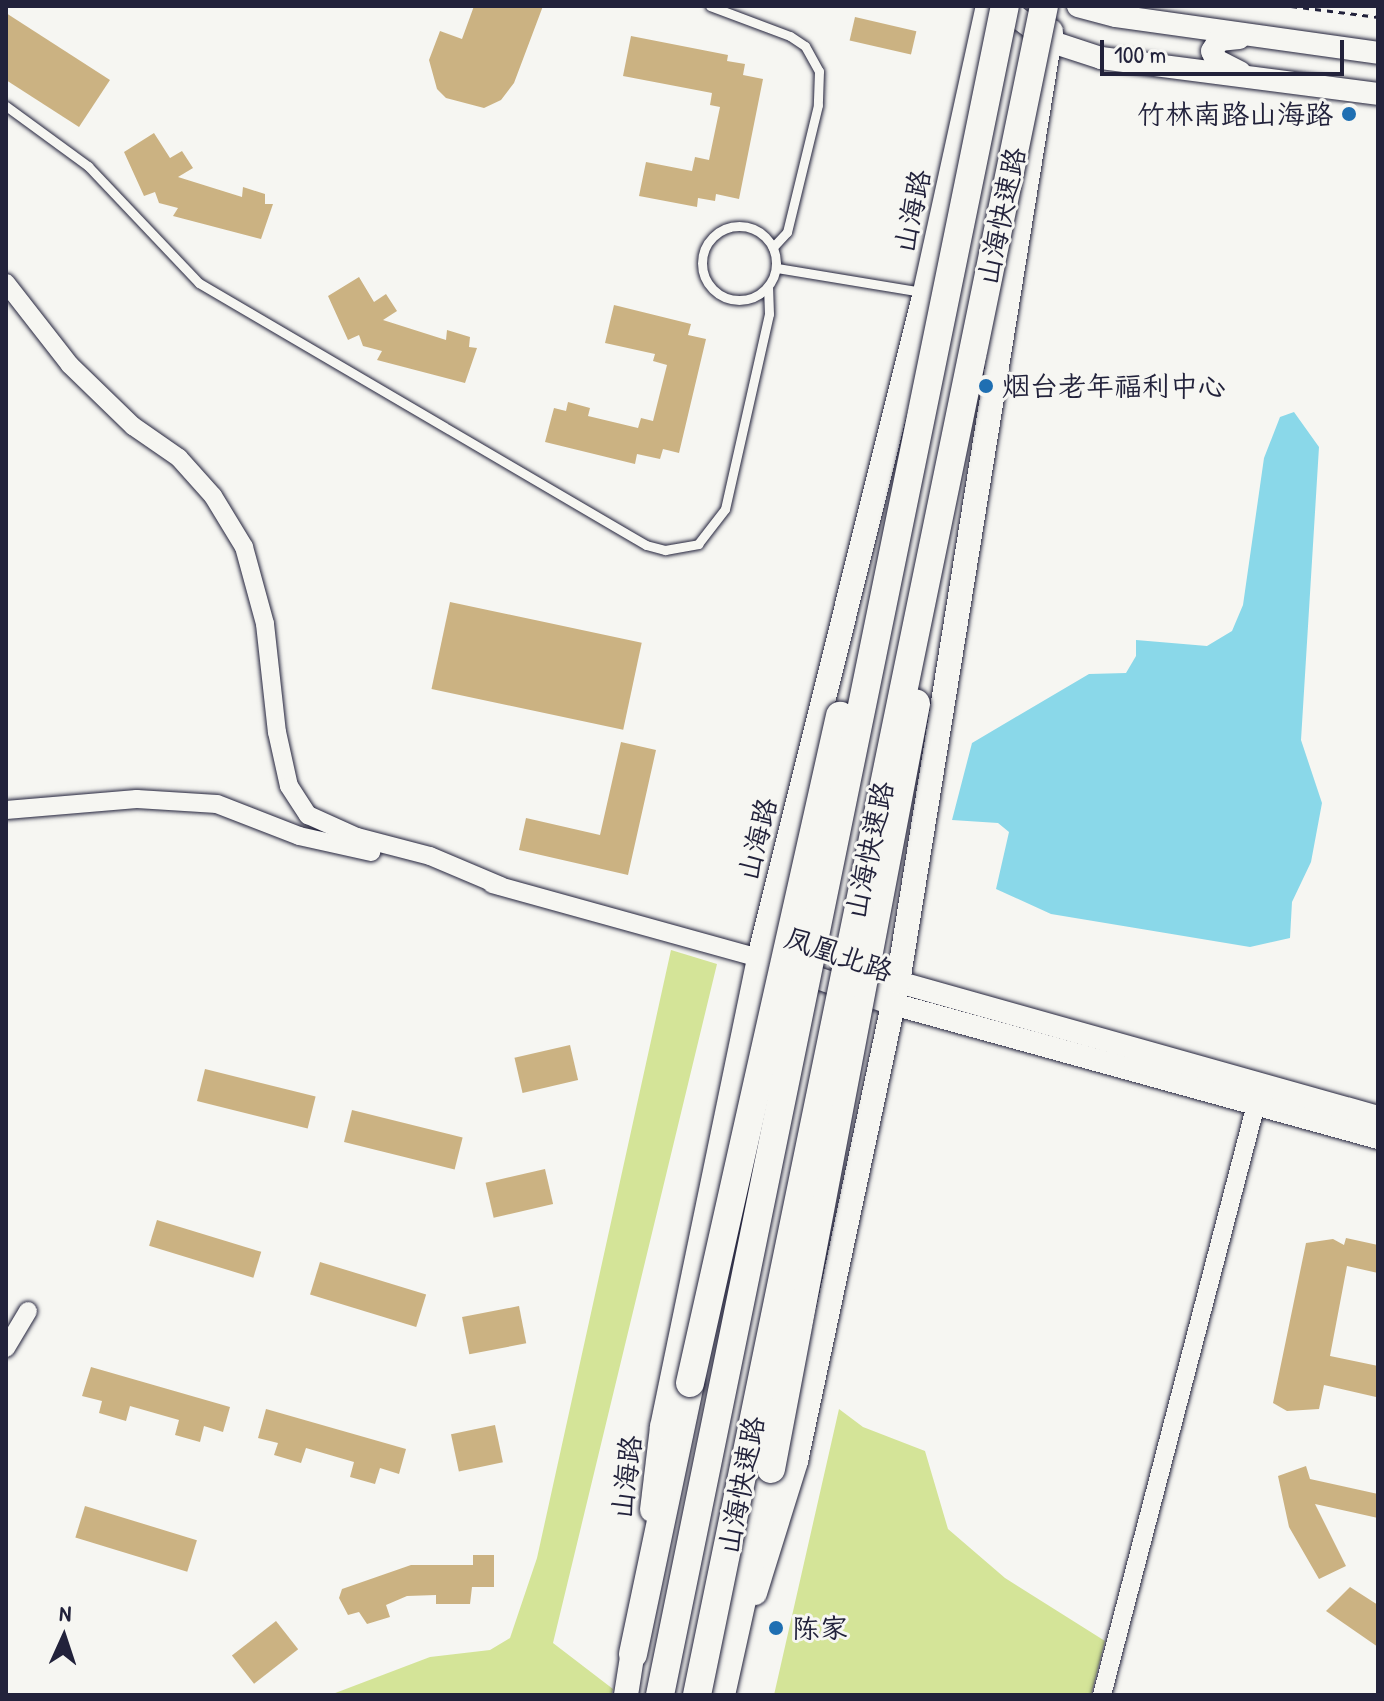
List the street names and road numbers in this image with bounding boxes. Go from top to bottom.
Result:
street label: 山海快速路 [970,144,1032,288]
street label: 山海路 [887,166,937,256]
street label: 山海快速路 [838,778,900,922]
street label: 山海路 [731,794,783,884]
street label: 凤凰北路 [781,920,897,988]
street label: 山海快速路 [711,1413,771,1557]
street label: 山海路 [604,1433,648,1521]

